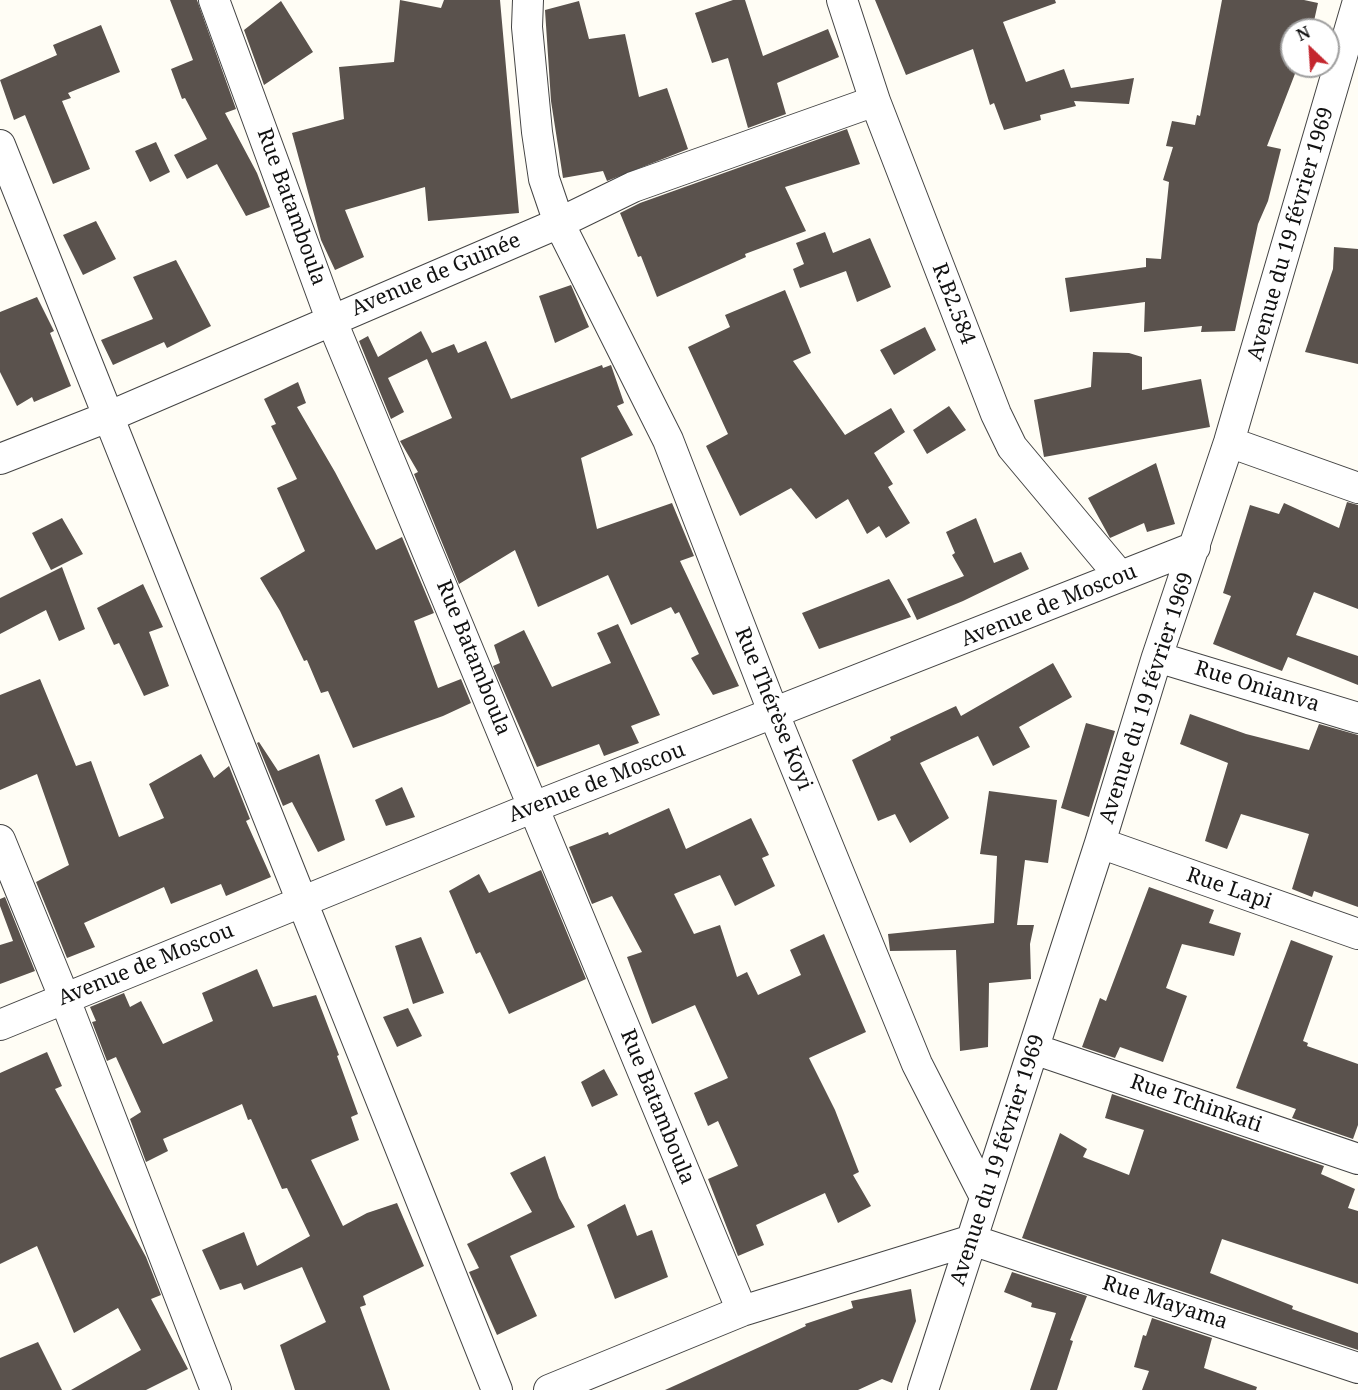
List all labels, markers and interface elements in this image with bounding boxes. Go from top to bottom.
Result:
north arrow [1280,18,1340,78]
text: N [1293,21,1314,46]
street label: Avenue du 19 février 1969 [1243,104,1339,364]
street label: Rue Batamboula [251,125,331,289]
street label: Avenue de Guinée [348,228,524,322]
street label: R.B2.584 [926,260,980,348]
street label: Avenue de Moscou [958,559,1140,653]
street label: Avenue du 19 février 1969 [1094,569,1200,827]
street label: Rue Batamboula [430,577,516,739]
street label: Rue Thérèse Koyi [729,624,817,794]
street label: Rue Onianva [1192,656,1322,718]
street label: Avenue de Moscou [505,738,689,828]
street label: Rue Lapi [1183,863,1275,915]
street label: Avenue de Moscou [55,918,237,1012]
street label: Rue Batamboula [614,1026,700,1188]
street label: Avenue du 19 février 1969 [945,1031,1051,1289]
street label: Rue Tchinkati [1127,1070,1265,1138]
street label: Rue Mayama [1099,1271,1231,1335]

